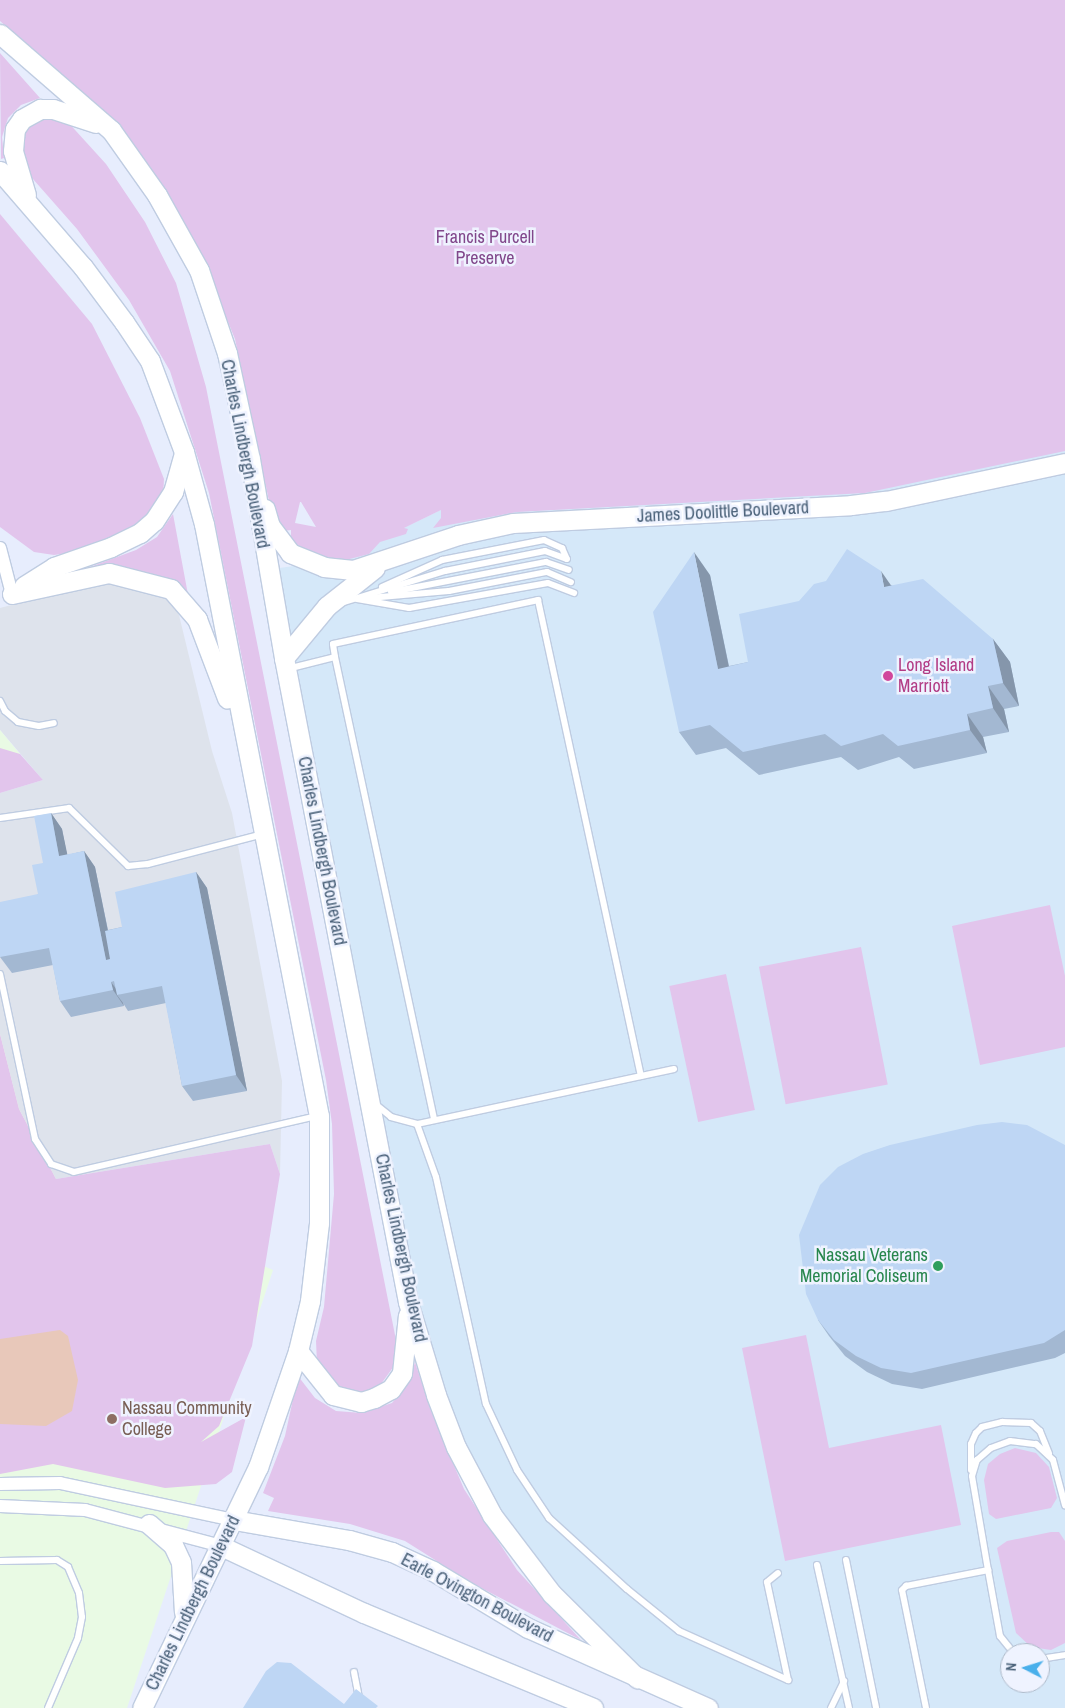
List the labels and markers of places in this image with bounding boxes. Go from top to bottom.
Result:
place label: Long Island Marriott [898,655,974,698]
marker: Long Island Marriott [882,670,894,682]
place label: Nassau Veterans Memorial Coliseum [800,1245,928,1288]
marker: Nassau Veterans Memorial Coliseum [932,1260,944,1272]
place label: Nassau Community College [122,1398,252,1440]
marker: Nassau Community College [106,1413,118,1425]

